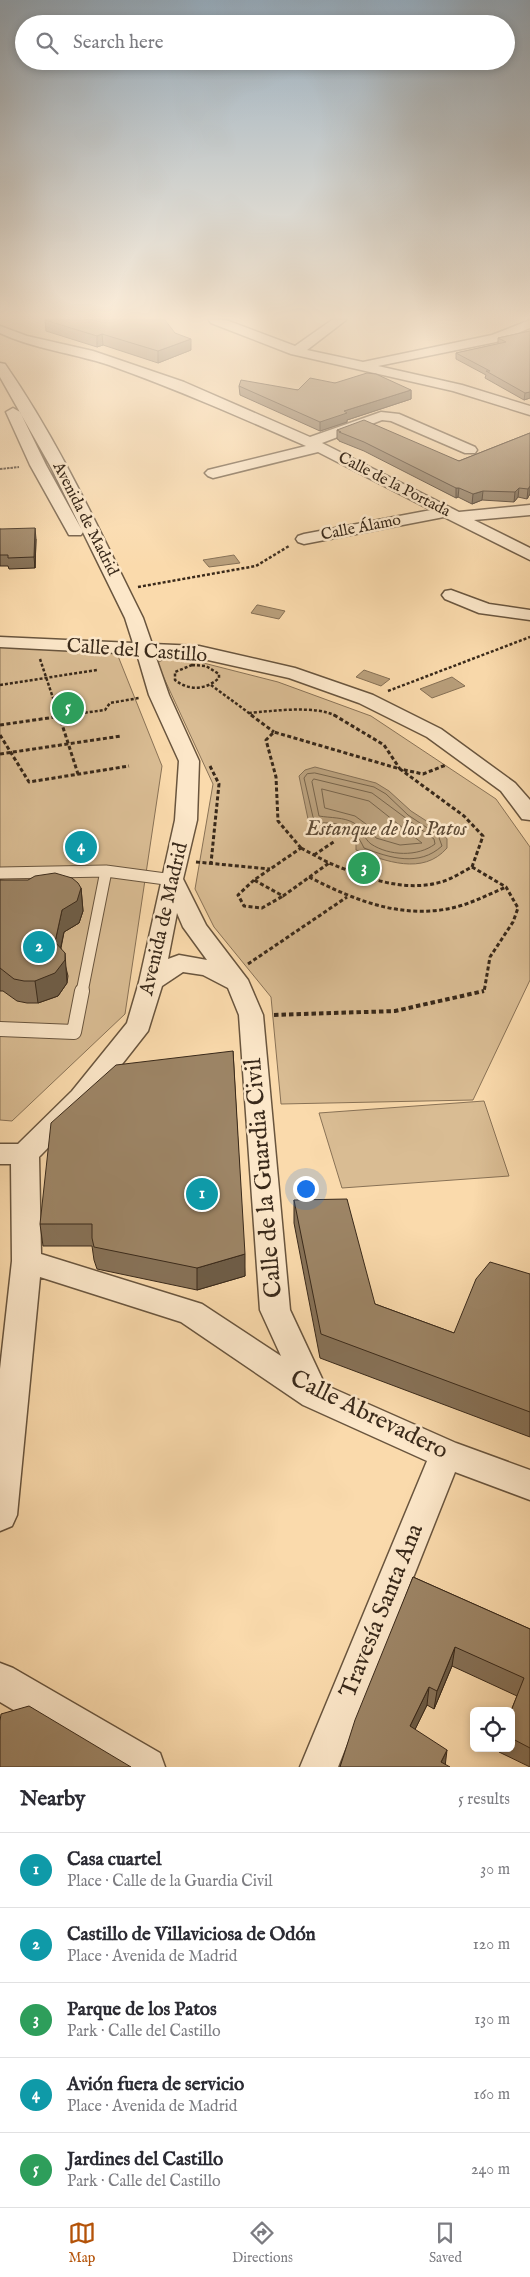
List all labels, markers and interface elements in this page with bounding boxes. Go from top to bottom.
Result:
search box [15,15,515,70]
icon: search [33,29,61,57]
text: Search here [73,31,164,55]
street label: Calle de la Portada [335,448,454,522]
street label: Avenida de Madrid [47,458,122,580]
street label: Calle Álamo [319,508,403,546]
street label: Calle del Castillo [66,634,208,668]
pin: 5 [52,689,84,727]
water label: Estanque de los Patos [304,816,468,843]
pin: 4 [65,828,97,866]
street label: Avenida de Madrid [134,840,194,999]
pin: 3 [348,849,380,887]
pin: 2 [23,928,55,966]
street label: Calle de la Guardia Civil [238,1056,290,1299]
pin: 1 [186,1175,218,1213]
your location [293,1176,319,1202]
street label: Calle Abrevadero [285,1363,453,1467]
street label: Travesía Santa Ana [333,1519,431,1703]
map controls [470,1707,515,1752]
button: locate [470,1707,515,1752]
text: Nearby [20,1786,85,1813]
text: 5 results [458,1790,510,1810]
text: Casa cuartel [67,1848,161,1872]
text: 1 [33,1860,39,1880]
text: 30 m [480,1860,510,1880]
text: Place · Calle de la Guardia Civil [67,1872,273,1892]
text: Castillo de Villaviciosa de Odón [67,1923,316,1947]
text: 2 [32,1935,40,1955]
text: 120 m [473,1935,510,1955]
text: Place · Avenida de Madrid [67,1947,237,1967]
text: Parque de los Patos [67,1998,217,2022]
text: 3 [33,2010,39,2030]
text: 130 m [474,2010,510,2030]
text: Park · Calle del Castillo [67,2022,221,2042]
text: Avión fuera de servicio [67,2073,244,2097]
text: 4 [32,2085,40,2105]
text: 160 m [474,2085,510,2105]
text: Place · Avenida de Madrid [67,2097,237,2117]
text: Jardines del Castillo [67,2148,223,2172]
text: 5 [33,2160,39,2180]
text: 240 m [471,2160,510,2180]
text: Park · Calle del Castillo [67,2172,221,2192]
tab: Map [68,2219,96,2267]
tab: Directions [232,2219,293,2267]
tab: Saved [429,2219,462,2267]

